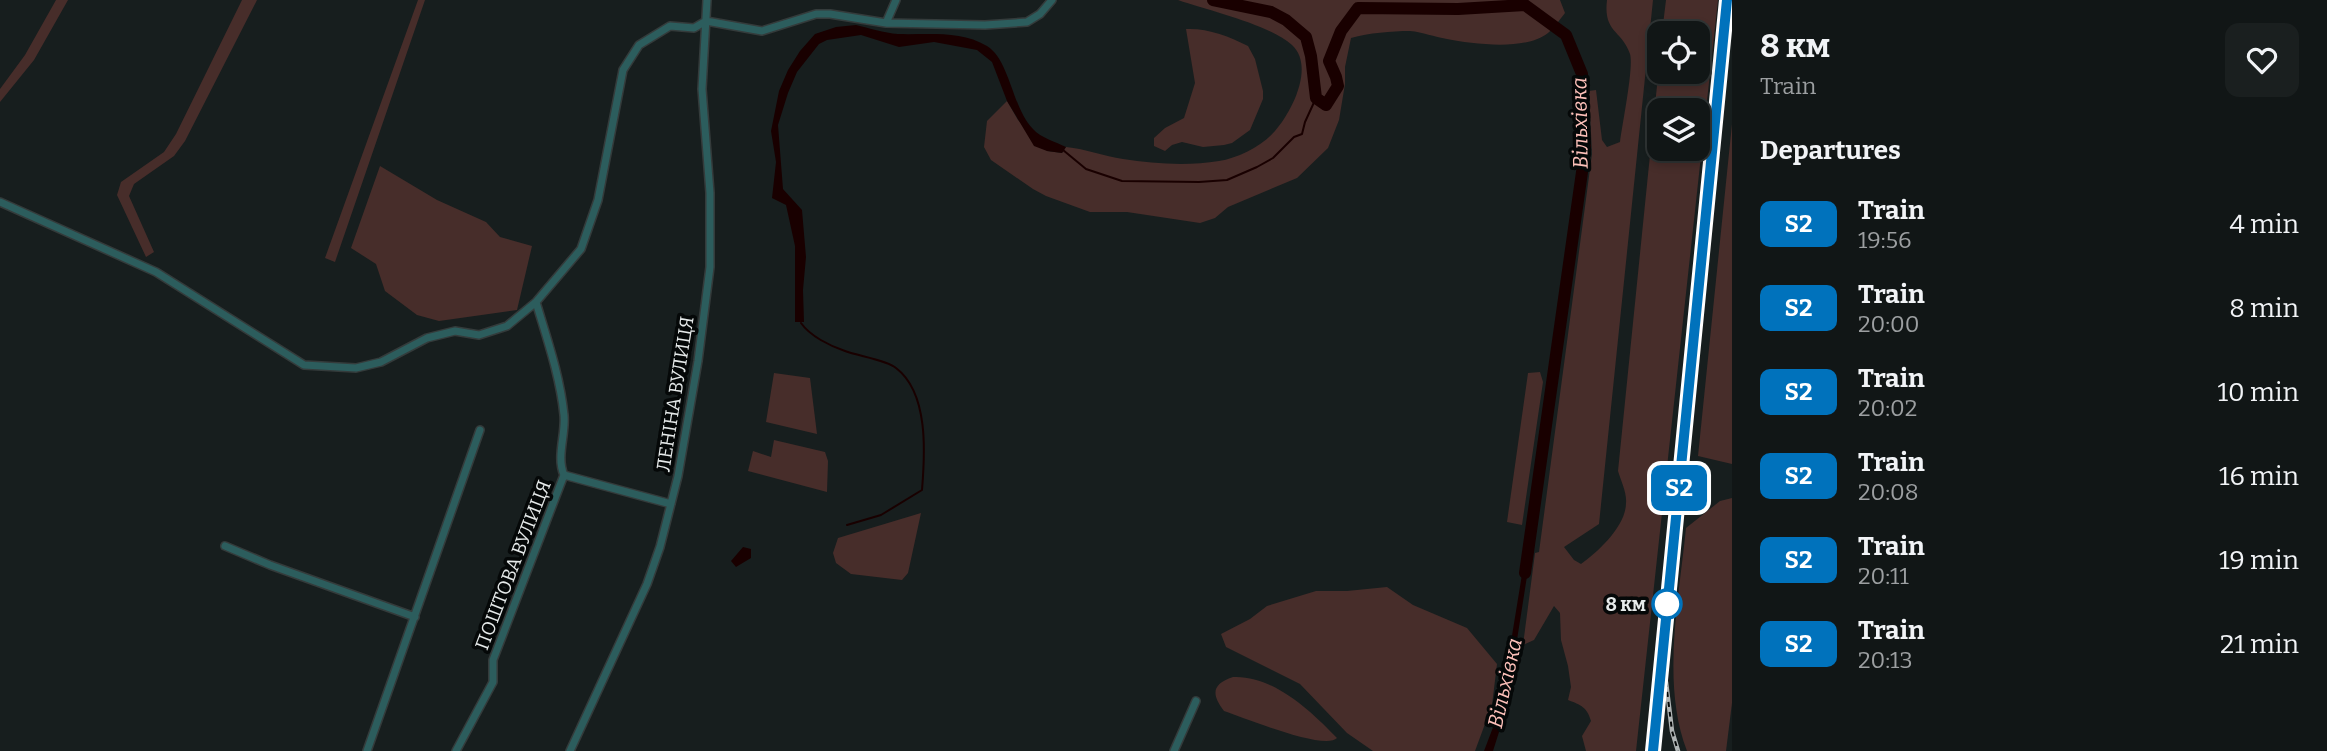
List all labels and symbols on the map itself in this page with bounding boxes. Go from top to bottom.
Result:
water label: Вільхівка [1566,77,1594,169]
street label: ЛЕНІНА ВУЛИЦЯ [651,315,699,473]
line badge: S2 [1648,465,1710,511]
street label: ПОШТОВА ВУЛИЦЯ [470,477,556,653]
marker: 8 км [1652,589,1682,619]
place label: 8 км [1606,593,1646,616]
water label: Вільхівка [1482,635,1528,731]

